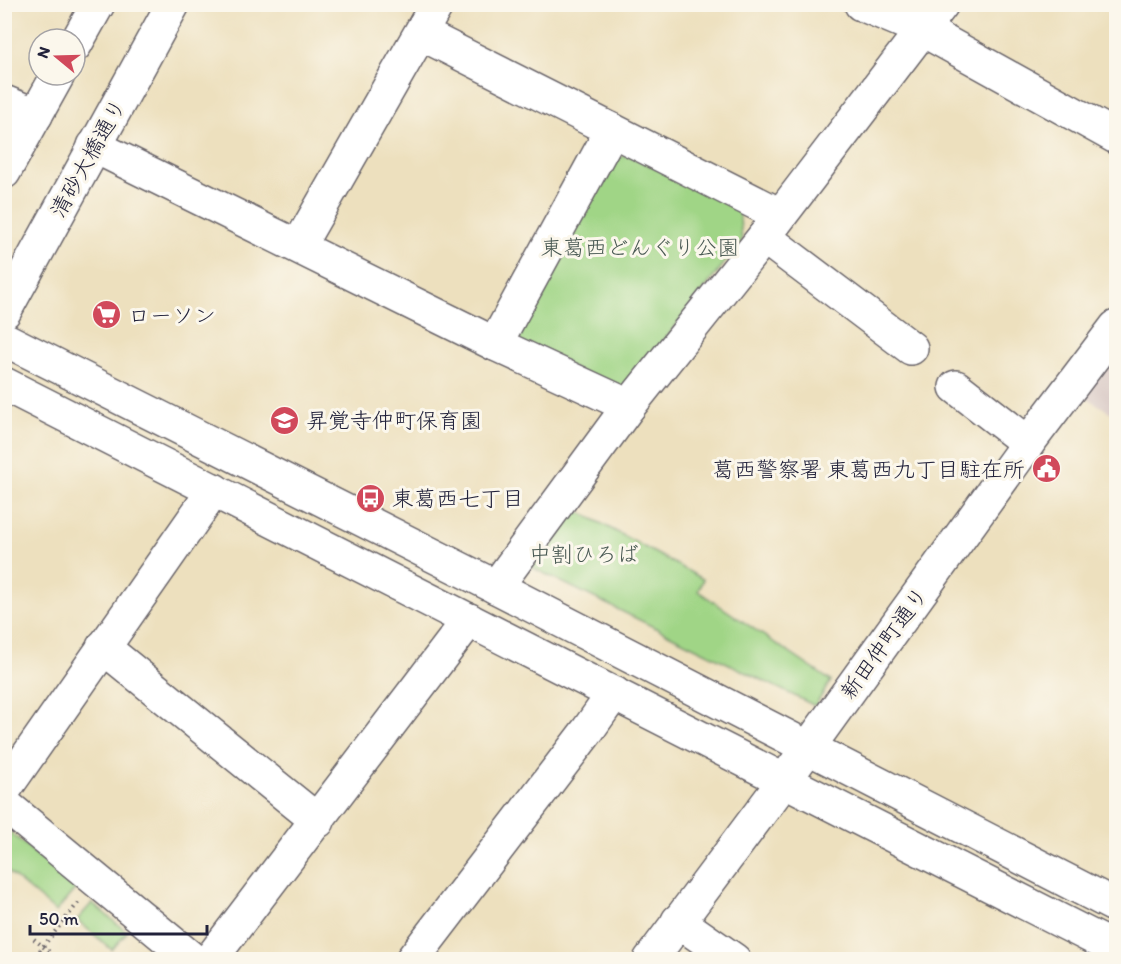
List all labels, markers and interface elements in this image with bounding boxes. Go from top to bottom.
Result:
north arrow [27,27,87,87]
text: N [33,44,54,60]
street label: 清砂大橋通り [44,94,132,222]
park label: 東葛西どんぐり公園 [541,234,739,261]
supermarket icon: ローソン [91,299,123,331]
place label: ローソン [128,302,216,329]
school or university icon: 昇覚寺仲町保育園 [269,404,301,436]
place label: 昇覚寺仲町保育園 [306,407,482,434]
public building icon: 葛西警察署 東葛西九丁目駐在所 [1030,453,1062,485]
place label: 葛西警察署 東葛西九丁目駐在所 [712,456,1025,483]
bus stop icon: 東葛西七丁目 [355,482,387,514]
place label: 東葛西七丁目 [392,485,524,512]
park label: 中割ひろば [529,541,639,568]
street label: 新田仲町通り [834,582,934,704]
scale bar [30,898,207,936]
text: 50 m [39,908,79,930]

